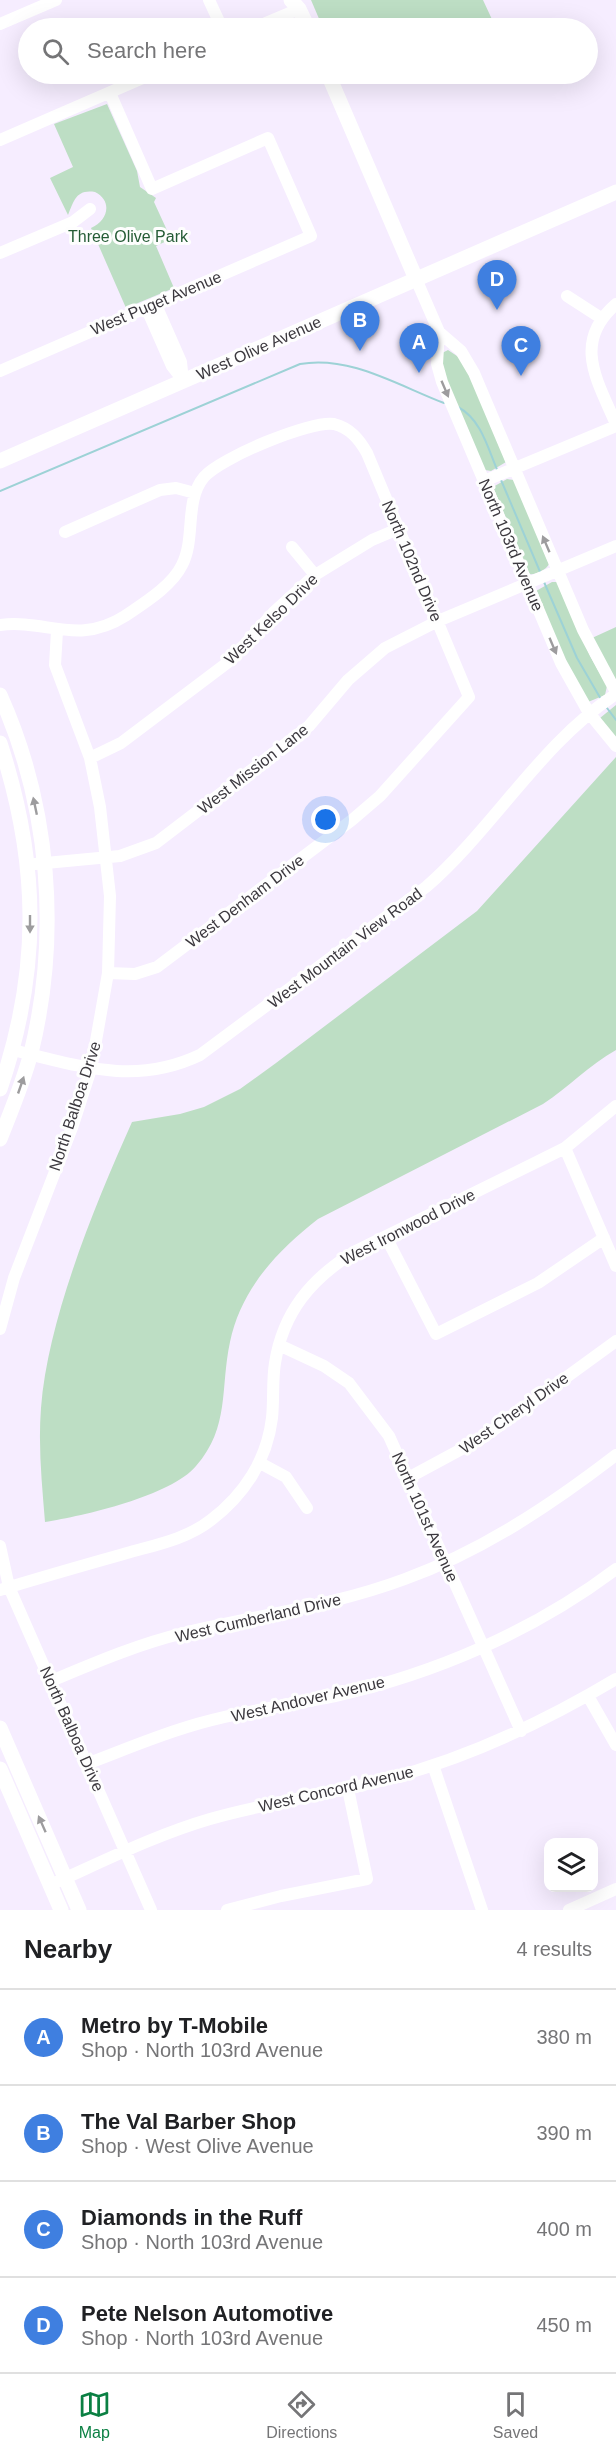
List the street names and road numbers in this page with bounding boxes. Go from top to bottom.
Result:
street label: West Puget Avenue [88,268,224,338]
street label: West Olive Avenue [194,313,324,383]
street label: North 103rd Avenue [475,476,547,614]
street label: North 102nd Drive [379,498,445,624]
street label: West Kelso Drive [221,570,321,668]
street label: West Mission Lane [195,721,311,817]
street label: West Denham Drive [183,851,307,951]
street label: West Mountain View Road [265,885,425,1011]
street label: North Balboa Drive [46,1039,104,1173]
street label: West Ironwood Drive [338,1186,478,1268]
street label: West Cheryl Drive [456,1369,572,1457]
street label: North 101st Avenue [389,1449,461,1585]
street label: West Cumberland Drive [173,1591,343,1645]
street label: North Balboa Drive [37,1664,107,1794]
street label: West Andover Avenue [230,1673,386,1725]
street label: West Concord Avenue [257,1763,415,1815]

